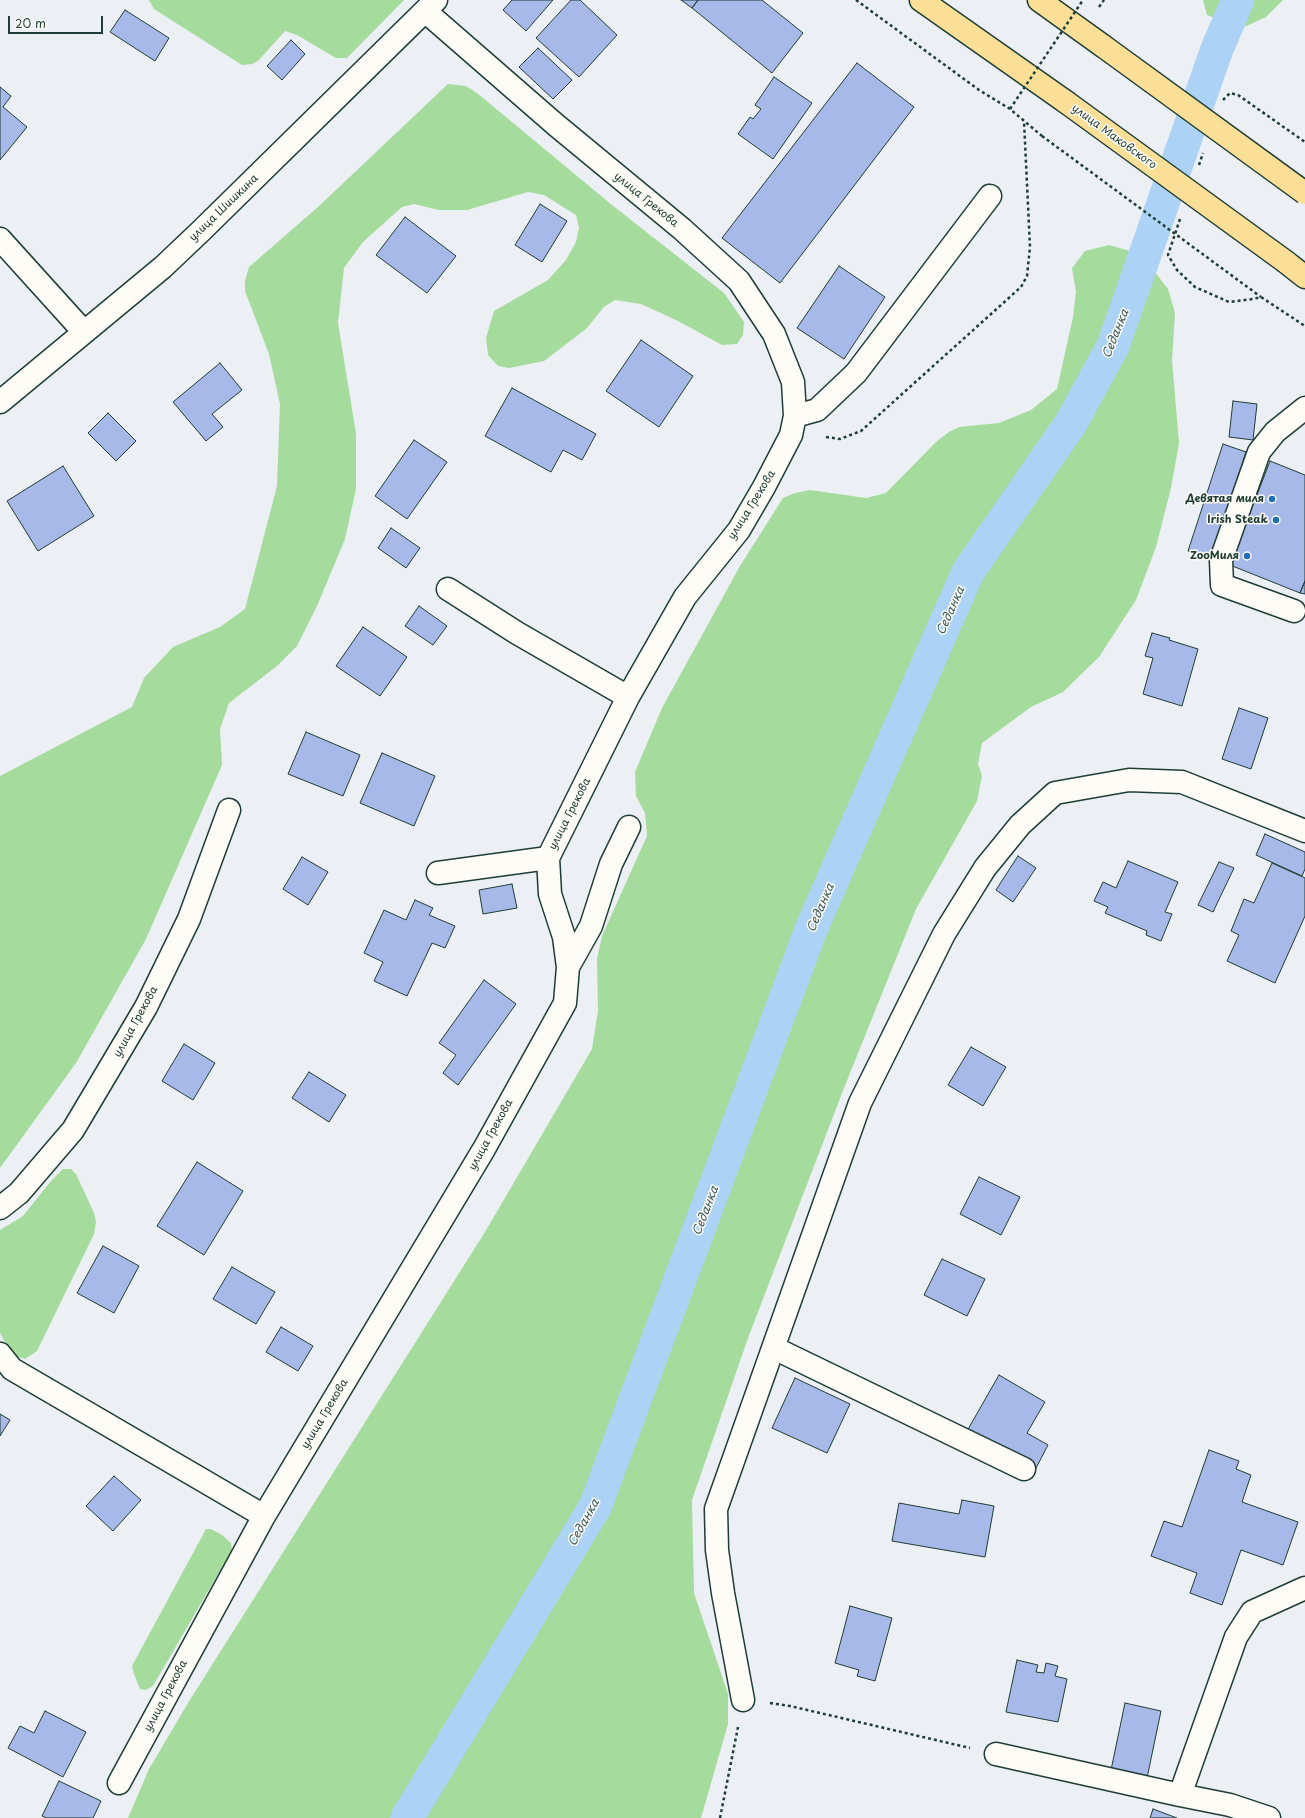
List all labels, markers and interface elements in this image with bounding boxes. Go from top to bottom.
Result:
scale bar [10,8,105,34]
text: 20 m [15,14,46,32]
street label: улица Маковского [1069,102,1159,172]
street label: улица Грекова [611,170,681,230]
street label: улица Шишкина [187,172,261,244]
water label: Седанка [1100,307,1132,361]
street label: улица Грекова [725,468,779,542]
place label: Девятая миля [1186,492,1264,506]
marker: Девятая миля [1267,494,1277,504]
place label: Irish Steak [1207,513,1268,527]
marker: Irish Steak [1271,515,1281,525]
place label: ZooМиля [1190,549,1239,563]
marker: ZooМиля [1242,551,1252,561]
water label: Седанка [934,585,968,637]
street label: улица Грекова [546,776,594,852]
water label: Седанка [804,881,838,935]
street label: улица Грекова [111,984,161,1060]
street label: улица Грекова [466,1097,516,1173]
water label: Седанка [690,1184,722,1238]
street label: улица Грекова [299,1377,351,1451]
water label: Седанка [565,1497,603,1549]
street label: улица Грекова [142,1658,190,1734]

